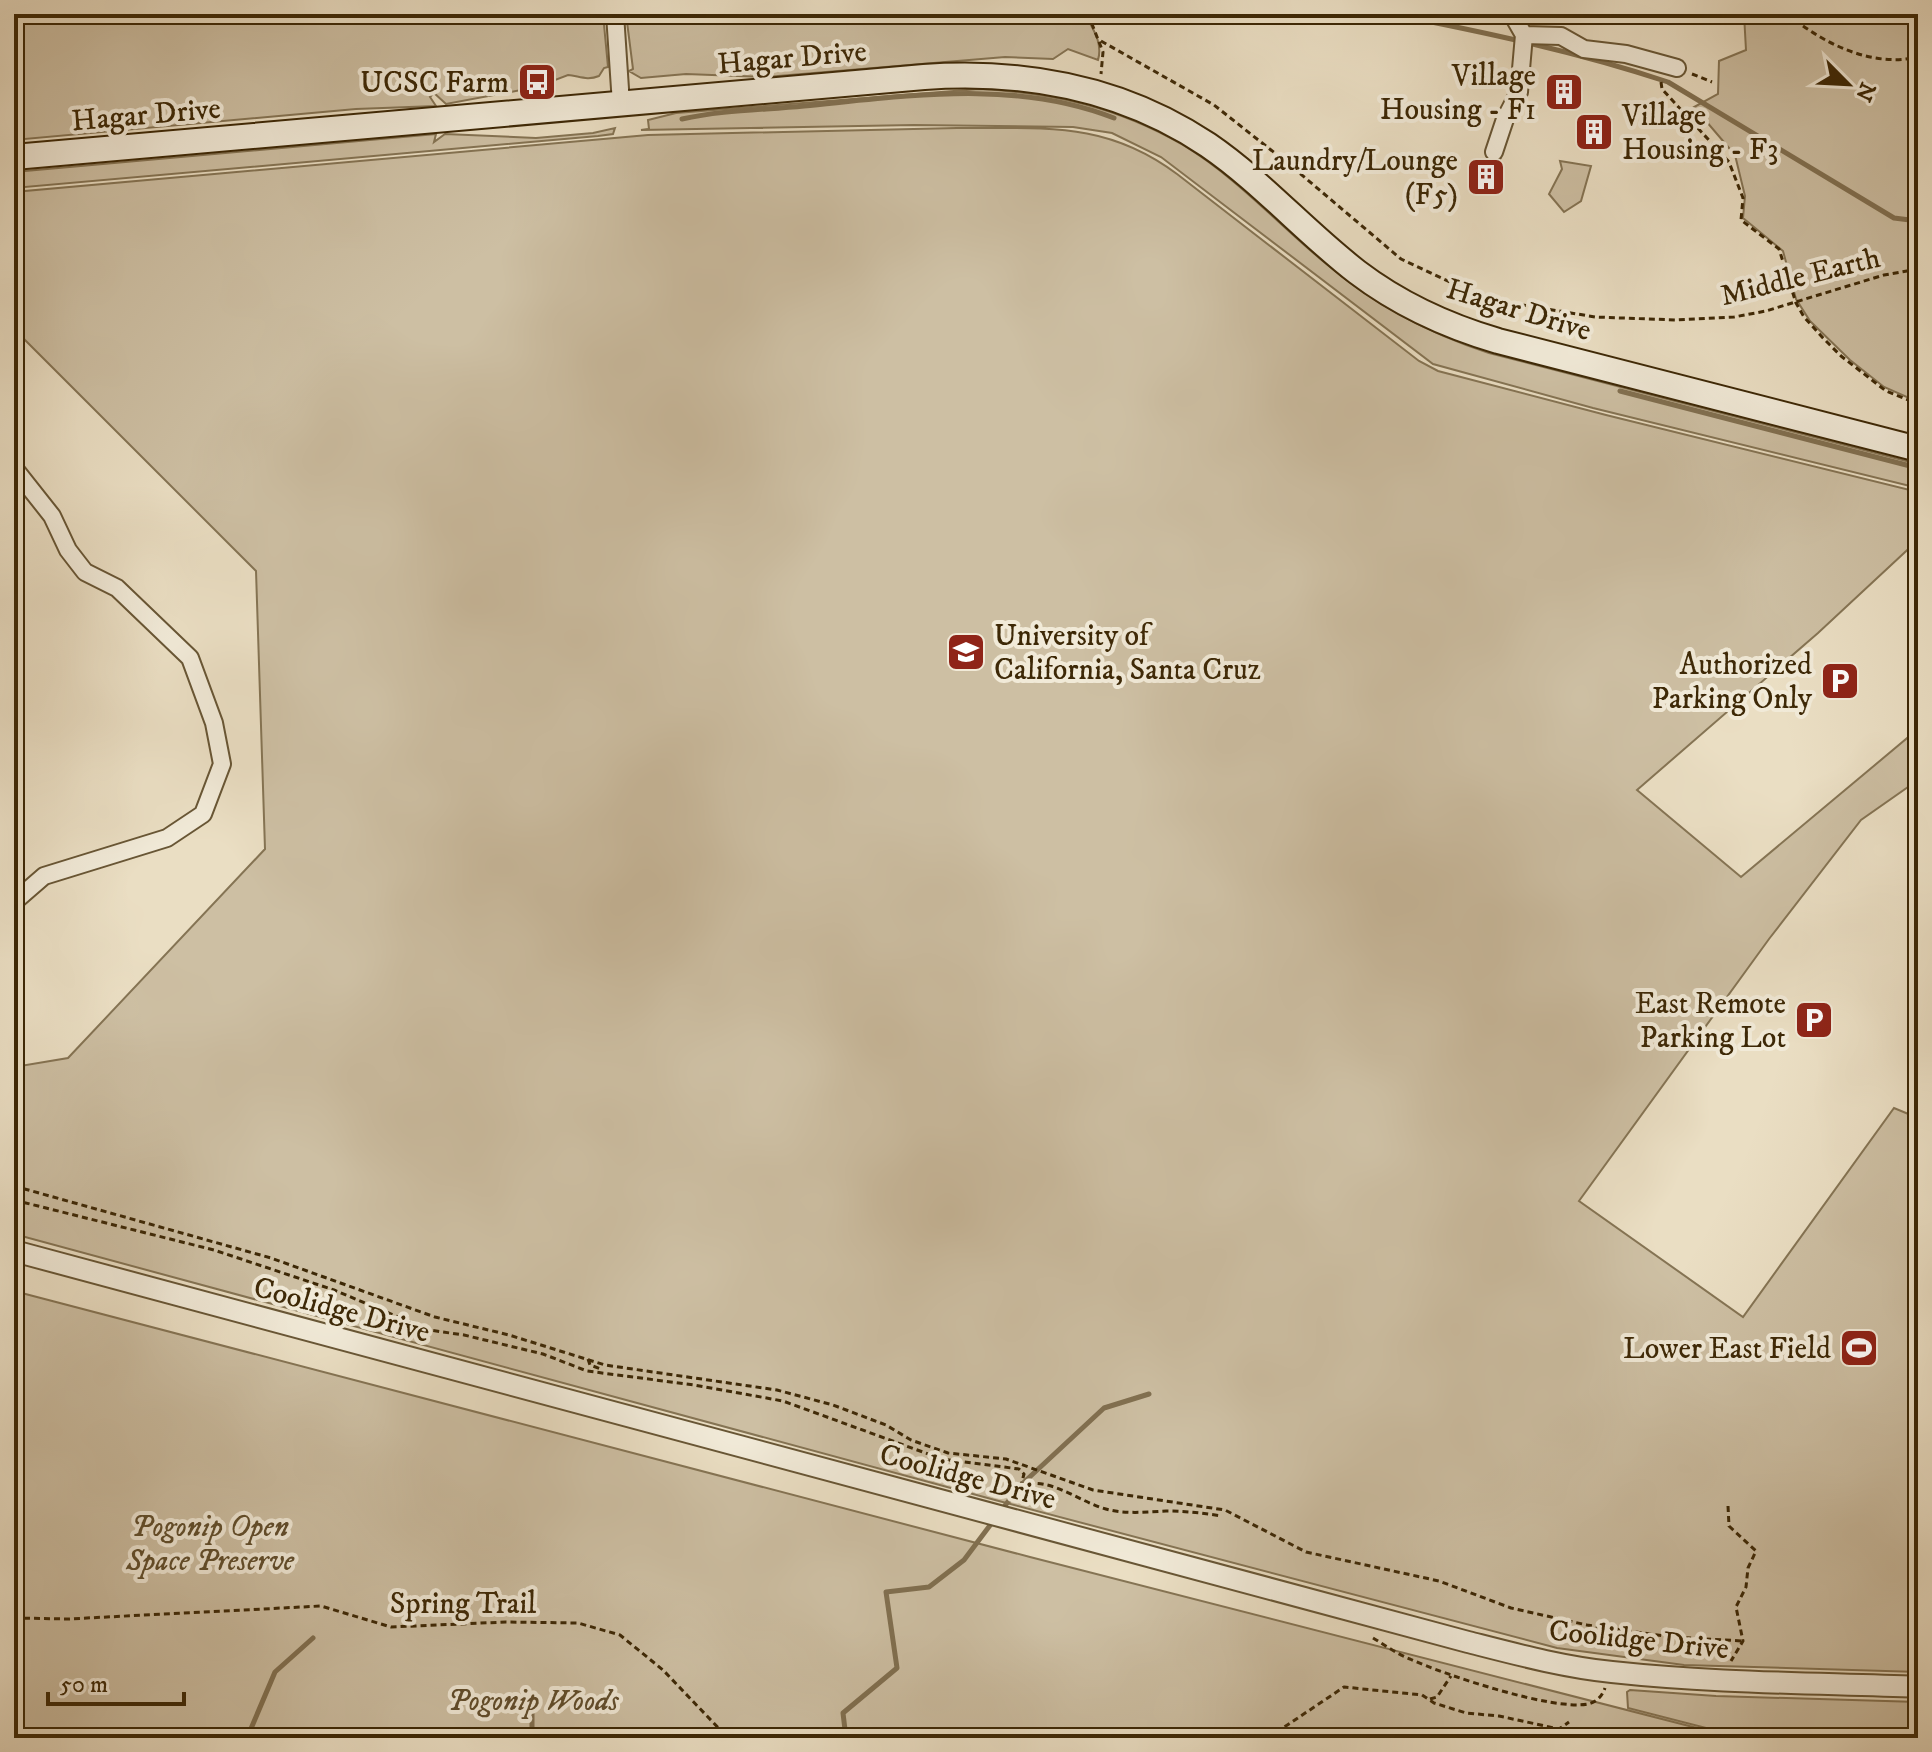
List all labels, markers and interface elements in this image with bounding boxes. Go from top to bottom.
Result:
street label: Hagar Drive [716,34,868,83]
north arrow [1808,44,1888,124]
place label: Village Housing - F1 [1380,58,1536,129]
bus stop icon: UCSC Farm [516,61,558,103]
place label: UCSC Farm [360,65,509,102]
building icon: Village Housing - F1 [1543,71,1585,113]
text: N [1849,78,1881,105]
street label: Hagar Drive [70,91,222,140]
place label: Village Housing - F3 [1621,98,1778,169]
building icon: Village Housing - F3 [1573,111,1615,153]
place label: Laundry/Lounge (F5) [1252,143,1458,214]
building icon: Laundry/Lounge (F5) [1465,156,1507,198]
street label: Middle Earth [1717,240,1884,315]
street label: Hagar Drive [1442,271,1596,350]
place label: University of California, Santa Cruz [994,618,1261,689]
school or university icon: University of California, Santa Cruz [945,631,987,673]
place label: Authorized Parking Only [1652,647,1813,718]
parking icon: Authorized Parking Only [1819,660,1861,702]
place label: East Remote Parking Lot [1635,986,1786,1057]
parking icon: East Remote Parking Lot [1793,999,1835,1041]
street label: Coolidge Drive [249,1269,434,1352]
sports icon: Lower East Field [1838,1327,1880,1369]
place label: Lower East Field [1623,1331,1831,1368]
street label: Coolidge Drive [875,1436,1060,1519]
park label: Pogonip Open Space Preserve [125,1509,295,1580]
street label: Spring Trail [390,1586,536,1623]
street label: Coolidge Drive [1547,1613,1731,1668]
scale bar [48,1656,184,1706]
text: 50 m [60,1670,108,1700]
park label: Pogonip Woods [447,1683,619,1720]

